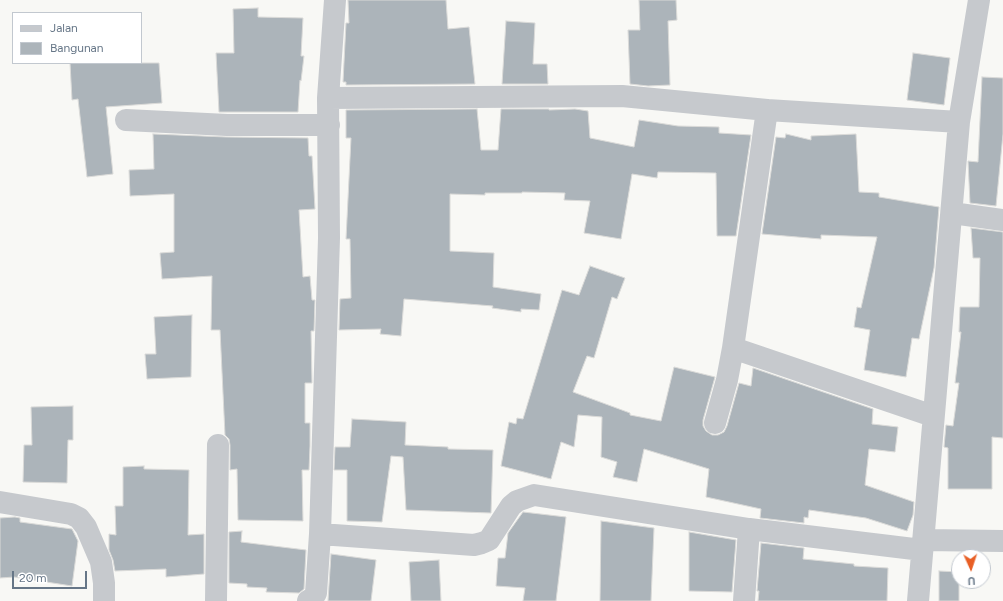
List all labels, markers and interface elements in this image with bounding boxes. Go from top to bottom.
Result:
legend [12,12,142,64]
text: Jalan [50,21,78,35]
text: Bangunan [50,41,103,55]
north arrow [951,549,991,589]
scale bar [14,563,89,589]
text: 20 m [19,571,47,585]
text: U [967,574,976,587]

